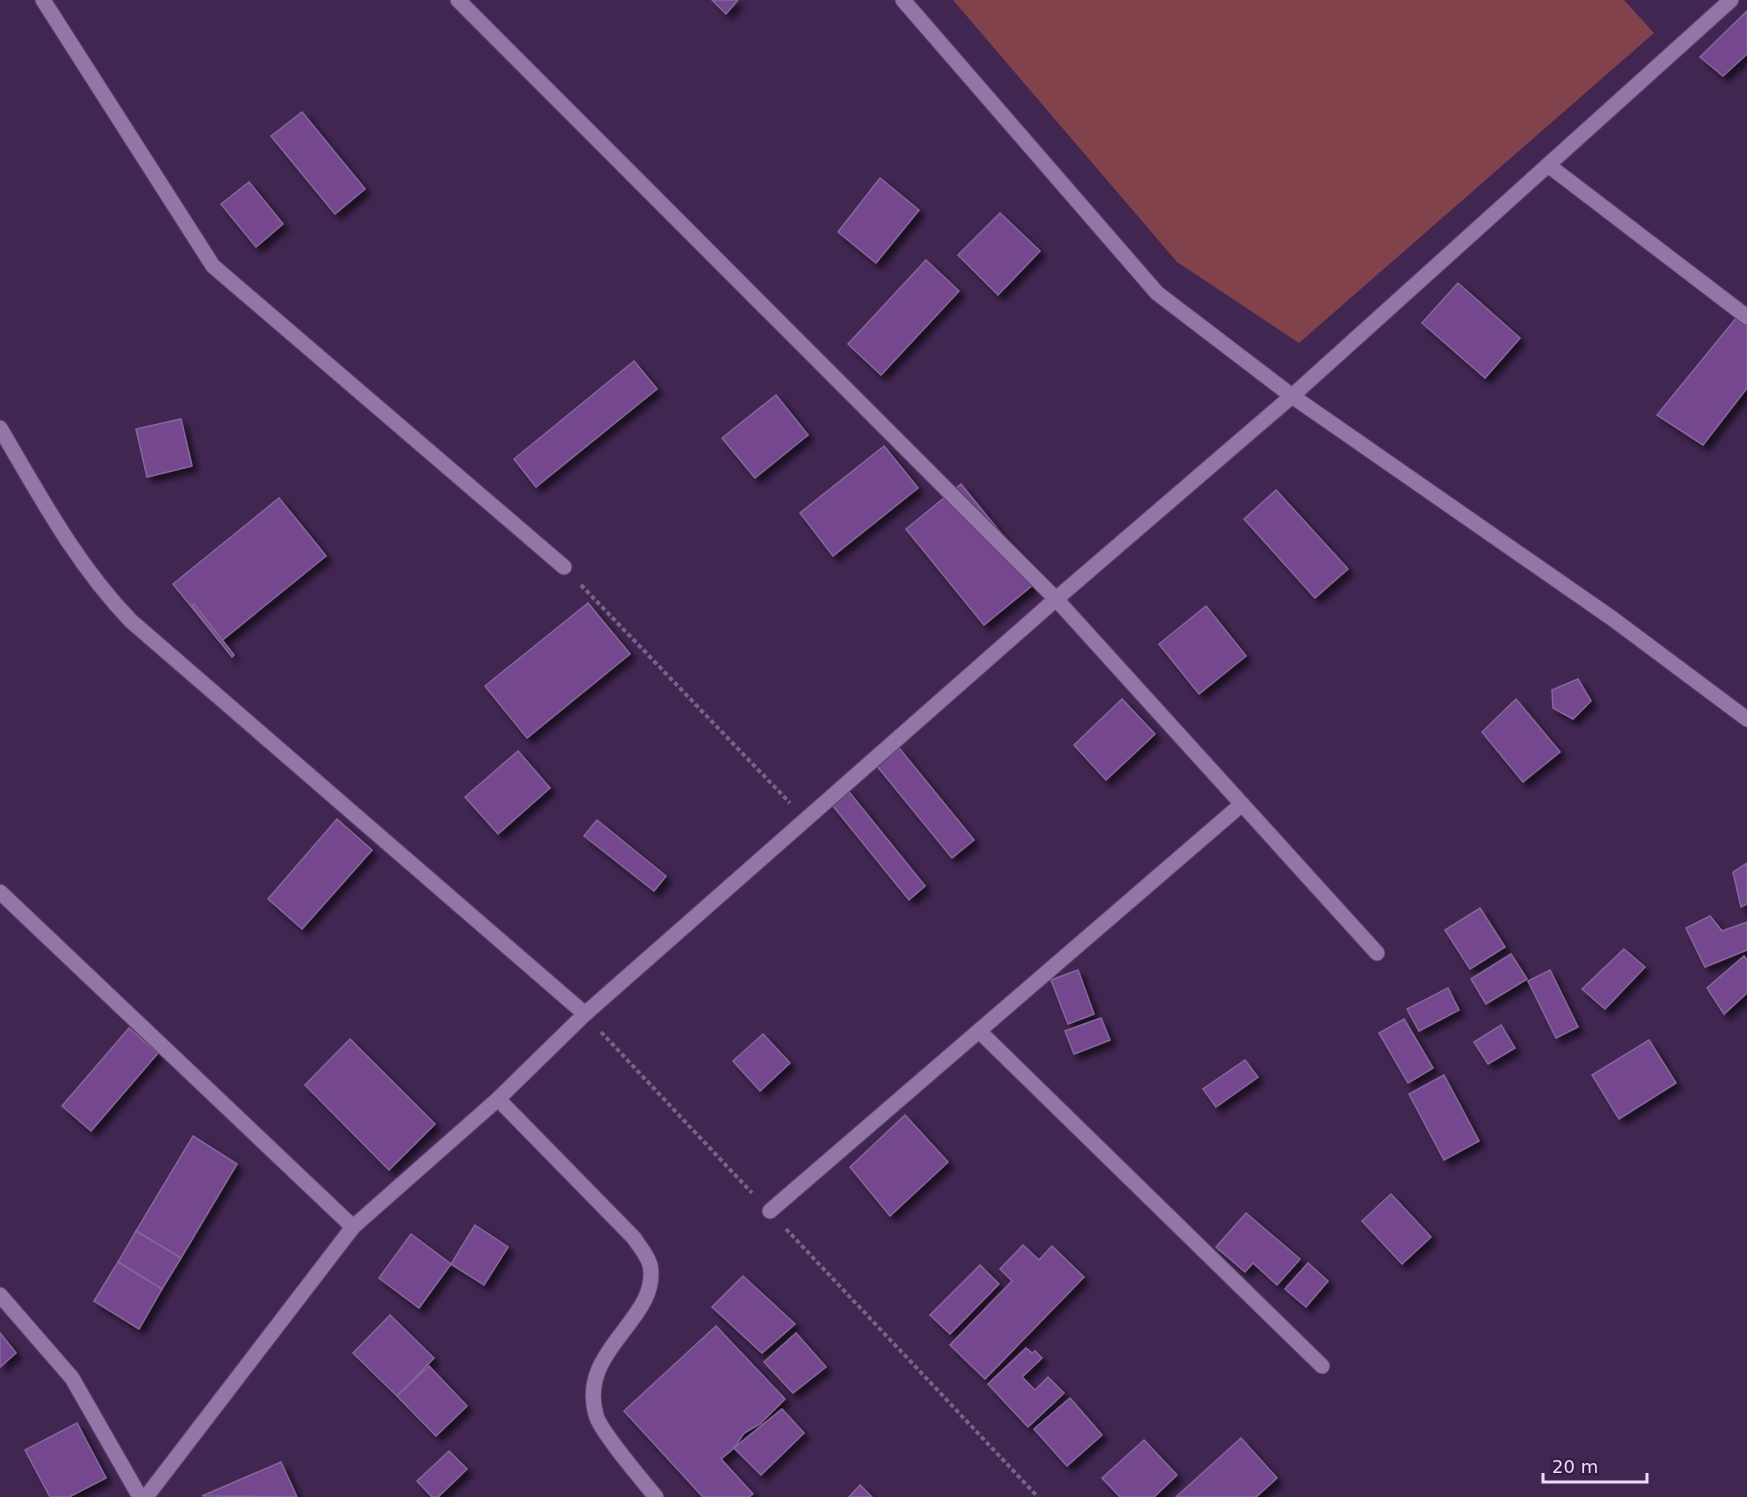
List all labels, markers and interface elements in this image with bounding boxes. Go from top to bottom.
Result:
scale bar [1543,1446,1646,1484]
text: 20 m [1552,1456,1598,1477]

